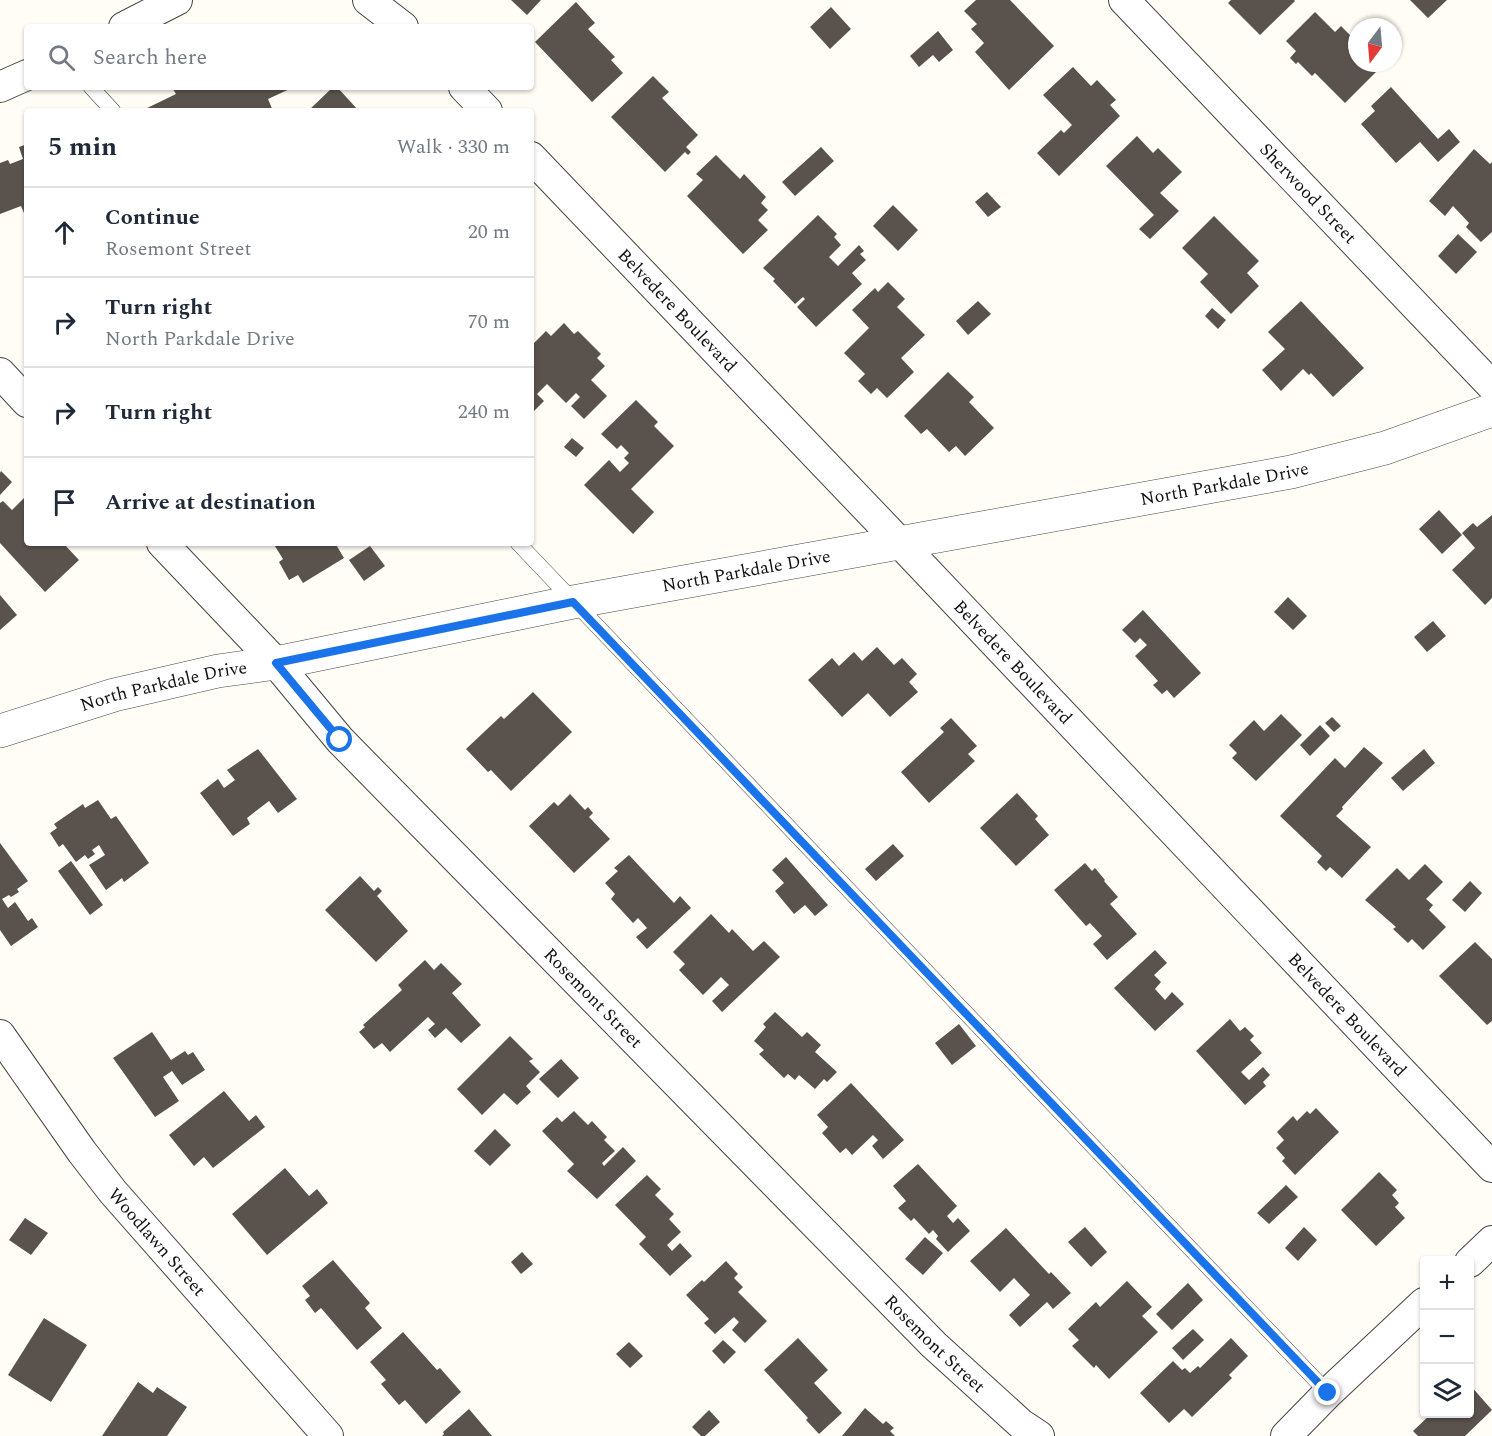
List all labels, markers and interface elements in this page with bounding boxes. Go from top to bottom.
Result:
north arrow [1348,18,1402,72]
search box [24,24,534,90]
icon: search [45,41,78,74]
text: Search here [93,41,207,74]
text: 5 min [48,127,117,167]
text: Walk · 330 m [397,132,510,162]
street label: Sherwood Street [1253,137,1363,250]
text: Continue [105,201,200,234]
icon: ahead [48,216,81,249]
text: 20 m [468,217,510,247]
text: Rosemont Street [105,234,252,264]
street label: Belvedere Boulevard [611,242,744,379]
text: Turn right [105,291,212,324]
icon: right [48,306,81,339]
text: 70 m [468,307,510,337]
text: North Parkdale Drive [105,324,295,354]
icon: right [48,396,81,429]
text: Turn right [105,396,212,429]
text: 240 m [458,397,510,427]
street label: North Parkdale Drive [1138,455,1311,513]
icon: arrive [48,486,81,519]
text: Arrive at destination [105,486,316,519]
street label: North Parkdale Drive [660,542,833,599]
street label: Belvedere Boulevard [947,594,1079,730]
street label: North Parkdale Drive [77,654,249,718]
route start [326,726,352,752]
street label: Rosemont Street [537,941,649,1054]
street label: Belvedere Boulevard [1281,946,1413,1083]
street label: Woodlawn Street [102,1182,212,1302]
map controls [1420,1256,1474,1418]
button: + [1420,1256,1474,1310]
street label: Rosemont Street [878,1288,992,1399]
button: − [1420,1310,1474,1364]
button: layers [1420,1364,1474,1418]
route end [1314,1379,1340,1405]

